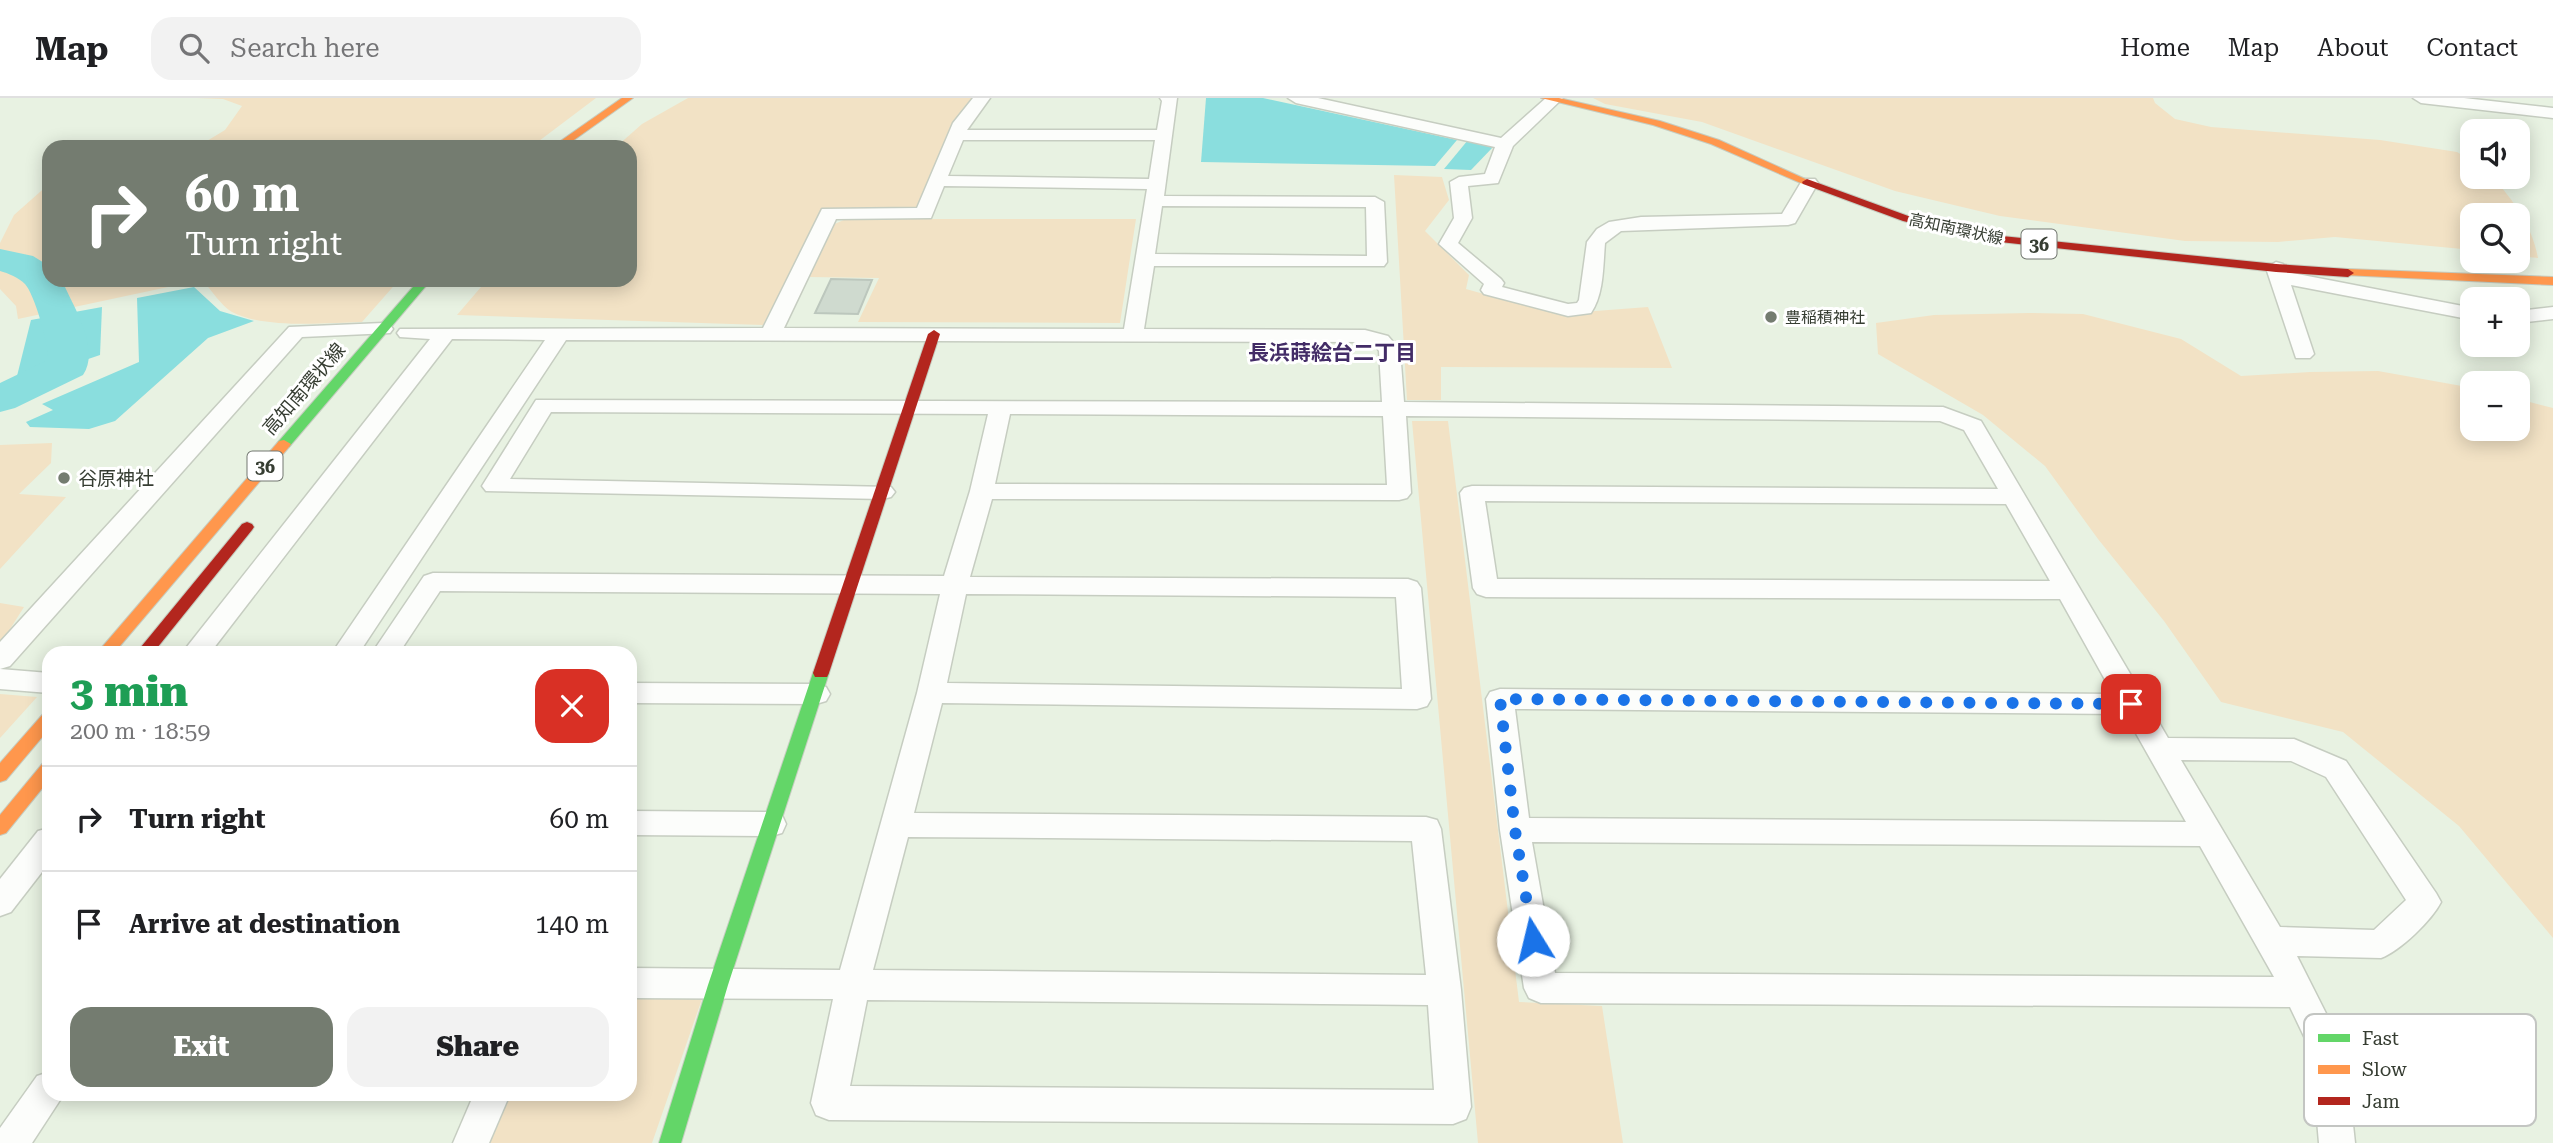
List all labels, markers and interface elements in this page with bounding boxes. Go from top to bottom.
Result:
search box [151,17,641,80]
text: Map [35,29,109,68]
icon: search [175,29,213,67]
text: Search here [231,33,380,63]
text: Home [2120,34,2190,62]
text: Map [2228,34,2279,62]
text: About [2317,34,2388,62]
text: Contact [2426,34,2518,62]
map controls [2460,119,2530,441]
button: sound [2460,119,2530,189]
text: 60 m [185,166,300,223]
icon: right [70,168,161,259]
button: search [2460,203,2530,273]
street label: 高知南環状線 [1907,210,2005,248]
text: Turn right [185,225,342,263]
road number: 36 [2022,230,2056,258]
button: + [2460,287,2530,357]
place label: 豊稲積神社 [1785,308,1865,327]
marker: 豊稲積神社 [1763,309,1779,325]
street label: 高知南環状線 [258,338,350,440]
district label: 長浜蒔絵台二丁目 [1248,341,1416,365]
button: − [2460,371,2530,441]
road number: 36 [247,452,282,480]
place label: 谷原神社 [78,467,154,490]
marker: 谷原神社 [56,470,72,486]
text: 3 min [70,667,188,716]
button: close [535,669,609,743]
pin [2101,674,2161,734]
icon: arrive [2112,685,2150,723]
text: 200 m · 18:59 [70,718,210,745]
icon: right [70,800,108,838]
text: Turn right [129,804,265,834]
text: 60 m [550,804,609,834]
position arrow [1496,903,1570,977]
icon: arrive [70,905,108,943]
text: Arrive at destination [129,909,400,939]
text: 140 m [535,909,609,939]
button: Exit [70,1007,333,1087]
button: Share [347,1007,609,1087]
legend [2304,1014,2536,1126]
text: Fast [2362,1027,2399,1050]
text: Slow [2362,1058,2407,1081]
text: Jam [2362,1090,2400,1113]

